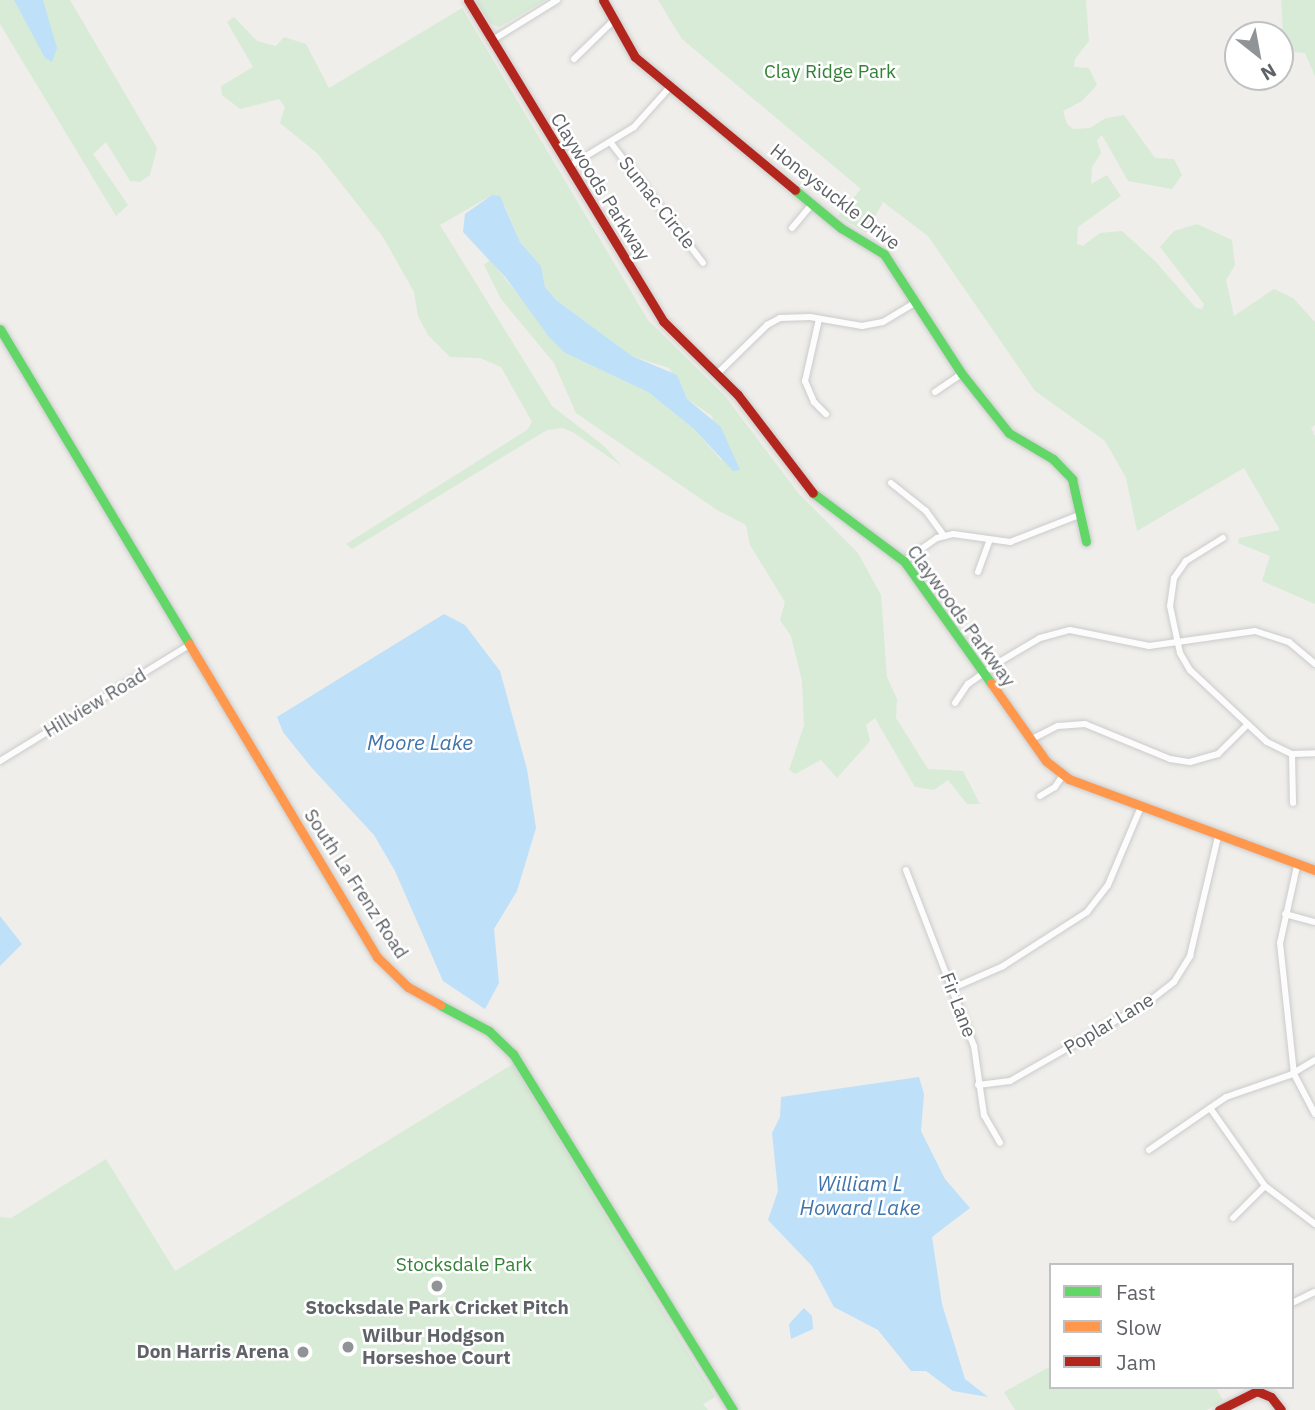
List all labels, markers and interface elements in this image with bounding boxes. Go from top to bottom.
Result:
north arrow [1224,21,1294,91]
text: N [1257,58,1281,86]
park label: Clay Ridge Park [764,61,896,83]
street label: Claywoods Parkway [545,109,655,265]
street label: Honeysuckle Drive [766,139,904,255]
street label: Sumac Circle [614,152,700,254]
street label: Claywoods Parkway [902,541,1020,691]
street label: Hillview Road [40,664,150,742]
water label: Moore Lake [367,729,473,755]
street label: South La Frenz Road [299,805,413,963]
street label: Fir Lane [935,969,981,1041]
street label: Poplar Lane [1060,988,1158,1060]
water label: William L Howard Lake [800,1170,920,1220]
park label: Stocksdale Park [396,1254,532,1276]
legend [1049,1263,1294,1389]
marker: Stocksdale Park Cricket Pitch [429,1278,445,1294]
text: Fast [1116,1278,1156,1306]
place label: Stocksdale Park Cricket Pitch [305,1297,569,1319]
text: Slow [1116,1313,1162,1341]
place label: Wilbur Hodgson Horseshoe Court [362,1325,511,1369]
marker: Wilbur Hodgson Horseshoe Court [340,1339,356,1355]
place label: Don Harris Arena [136,1341,289,1363]
marker: Don Harris Arena [295,1344,311,1360]
text: Jam [1116,1348,1156,1376]

